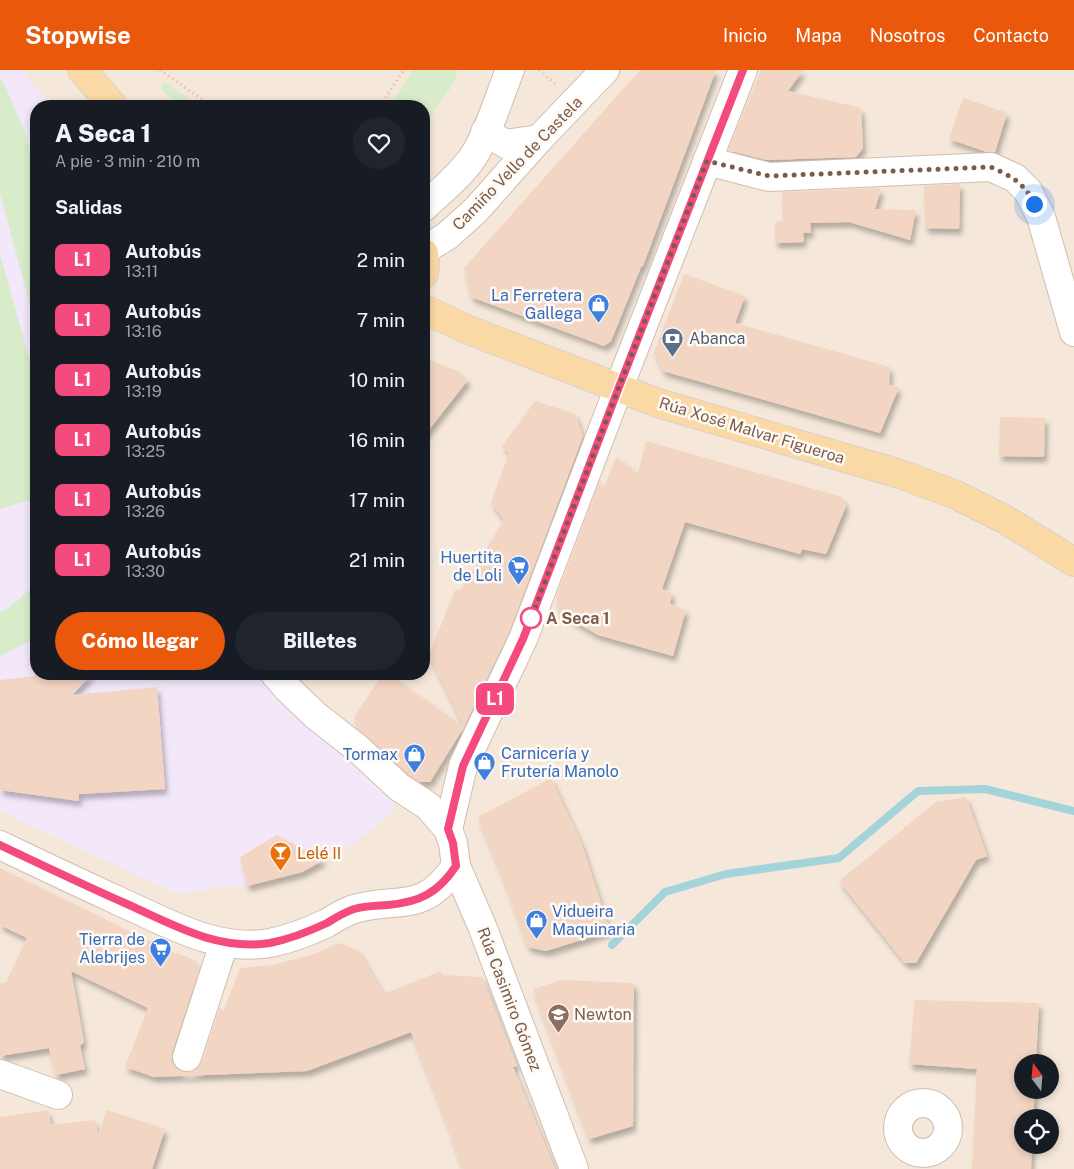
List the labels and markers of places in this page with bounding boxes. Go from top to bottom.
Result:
place label: La Ferretera Gallega [491,286,582,323]
shop icon: La Ferretera Gallega [586,292,610,323]
bank icon: Abanca [661,326,685,357]
place label: Abanca [689,329,745,348]
place label: Huertita de Loli [440,548,502,585]
supermarket icon: Huertita de Loli [506,554,530,585]
marker: A Seca 1 [520,607,542,629]
place label: A Seca 1 [546,609,610,628]
shop icon: Tormax [402,742,426,773]
place label: Carnicería y Frutería Manolo [501,744,619,781]
place label: Tormax [343,745,398,764]
shop icon: Carnicería y Frutería Manolo [473,750,497,781]
bar icon: Lelé II [269,841,293,872]
place label: Lelé II [297,844,341,863]
place label: Vidueira Maquinaria [552,902,635,939]
shop icon: Vidueira Maquinaria [524,908,548,939]
place label: Tierra de Alebrijes [79,930,145,967]
supermarket icon: Tierra de Alebrijes [149,936,173,967]
school or university icon: Newton [546,1002,570,1033]
place label: Newton [574,1005,632,1024]

